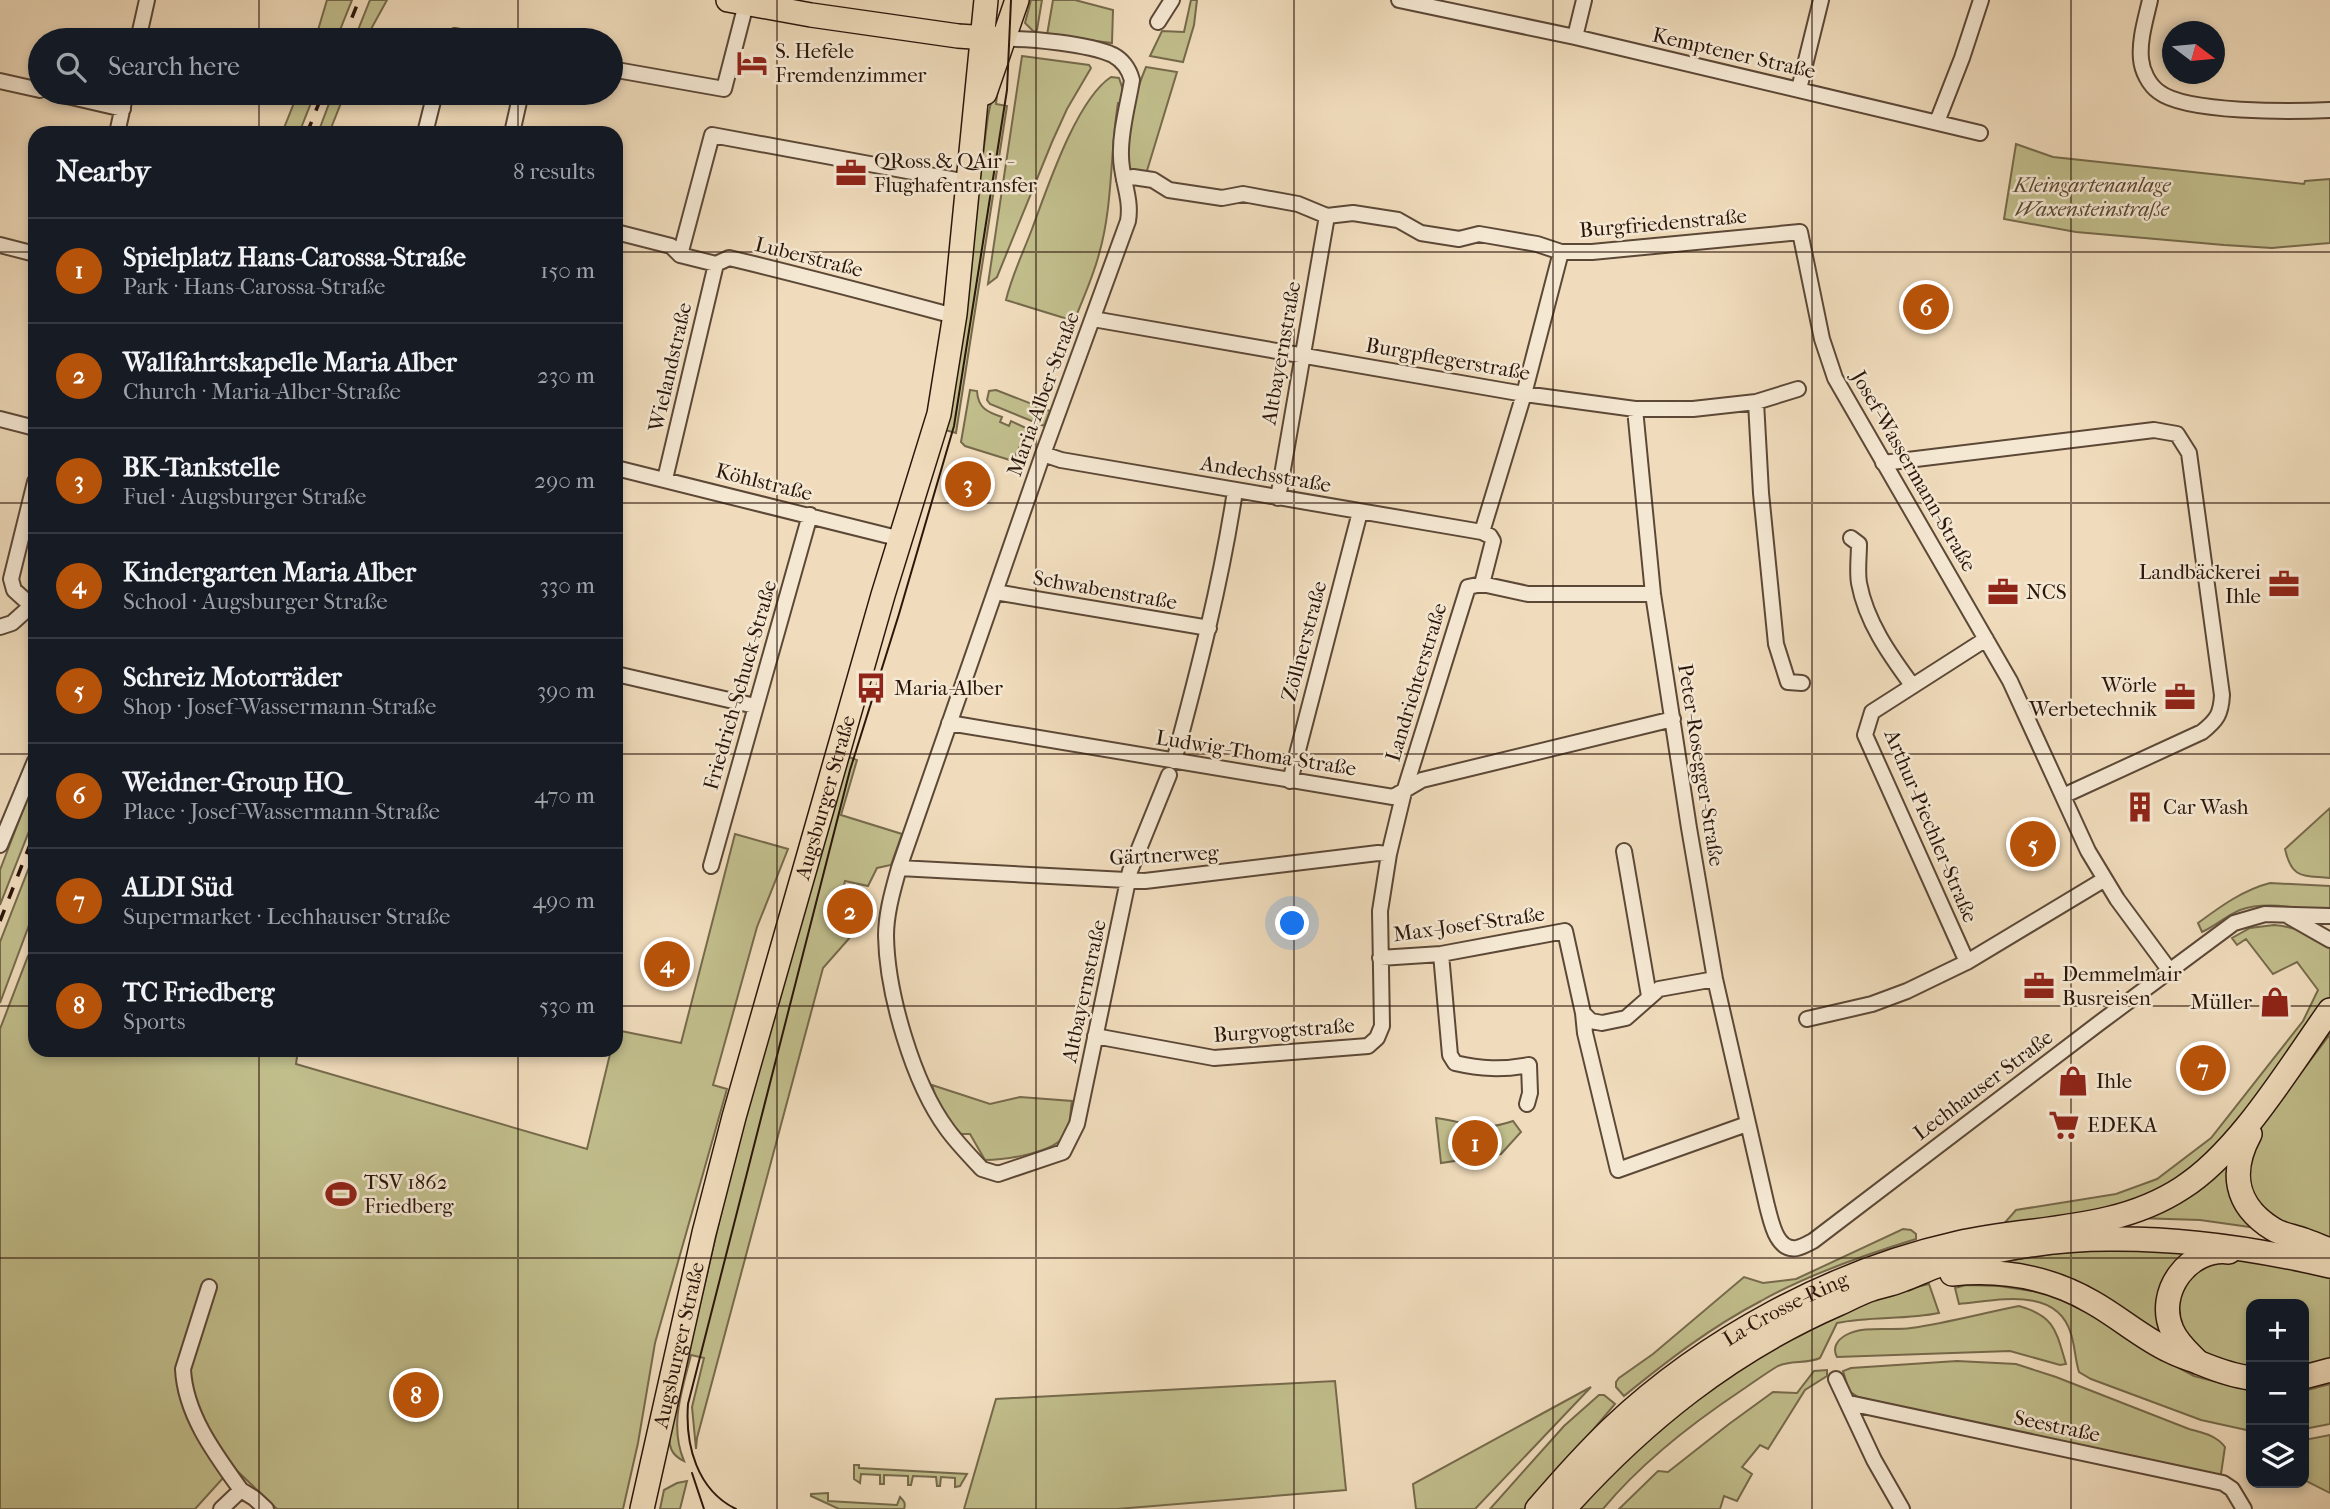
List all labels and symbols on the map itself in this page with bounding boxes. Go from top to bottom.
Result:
north arrow [2162,21,2225,84]
street label: Kemptener Straße [1650,23,1818,83]
place label: S. Hefele Fremdenzimmer [775,39,927,87]
hotel icon: S. Hefele Fremdenzimmer [735,46,769,80]
place label: QRoss & QAir - Flughafentransfer [874,149,1037,197]
office icon: QRoss & QAir - Flughafentransfer [834,156,868,190]
park label: Kleingartenanlage Waxensteinstraße [2011,173,2171,221]
street label: Burgfriedenstraße [1578,204,1748,242]
street label: Luberstraße [752,232,866,282]
street label: Altbayernstraße [1256,279,1305,428]
pin: 6 [1903,281,1949,333]
street label: Wielandstraße [643,300,697,435]
street label: Maria-Alber-Straße [1002,309,1084,479]
street label: Burgpflegerstraße [1364,333,1532,385]
street label: Josef-Wassermann-Straße [1846,364,1981,576]
street label: Andechsstraße [1198,451,1333,497]
street label: Köhlstraße [713,458,815,506]
pin: 3 [945,458,991,510]
place label: Landbäckerei Ihle [2139,560,2261,608]
street label: Schwabenstraße [1031,566,1179,614]
office icon: Landbäckerei Ihle [2267,567,2301,601]
office icon: NCS [1986,575,2020,609]
street label: Friedrich-Schuck-Straße [699,577,781,793]
street label: Zöllnerstraße [1276,578,1332,704]
place label: NCS [2026,580,2067,604]
street label: Landrichterstraße [1380,600,1452,764]
street label: Peter-Rosegger-Straße [1673,662,1729,868]
bus stop icon: Maria-Alber [854,671,888,705]
place label: Wörle Werbetechnik [2028,673,2157,721]
place label: Maria-Alber [894,676,1003,700]
office icon: Wörle Werbetechnik [2163,680,2197,714]
street label: Augsburger Straße [790,712,860,883]
street label: Ludwig-Thoma-Straße [1154,725,1358,781]
street label: Arthur-Piechler-Straße [1879,725,1983,926]
building icon: Car Wash [2123,790,2157,824]
place label: Car Wash [2163,795,2249,819]
pin: 5 [2010,818,2056,870]
street label: Gärtnerweg [1109,840,1220,870]
pin: 2 [827,885,873,937]
street label: Max-Josef-Straße [1392,901,1546,947]
your location [1275,906,1309,940]
street label: Altbayernstraße [1057,917,1111,1065]
pin: 4 [644,938,690,990]
place label: Demmelmair Busreisen [2062,962,2182,1010]
office icon: Demmelmair Busreisen [2022,969,2056,1003]
shop icon: Müller [2258,985,2292,1019]
place label: Müller [2190,990,2252,1014]
street label: Burgvogtstraße [1213,1013,1355,1047]
street label: Lechhauser Straße [1909,1025,2057,1145]
pin: 7 [2180,1042,2226,1094]
shop icon: Ihle [2056,1064,2090,1098]
place label: Ihle [2096,1069,2132,1093]
supermarket icon: EDEKA [2047,1108,2081,1142]
place label: EDEKA [2087,1113,2158,1137]
pin: 1 [1452,1117,1498,1169]
place label: TSV 1862 Friedberg [364,1170,454,1218]
sports icon: TSV 1862 Friedberg [324,1177,358,1211]
street label: Augsburger Straße [648,1260,709,1432]
street label: La-Crosse-Ring [1718,1267,1852,1351]
pin: 8 [393,1369,439,1421]
street label: Seestraße [2012,1405,2102,1447]

